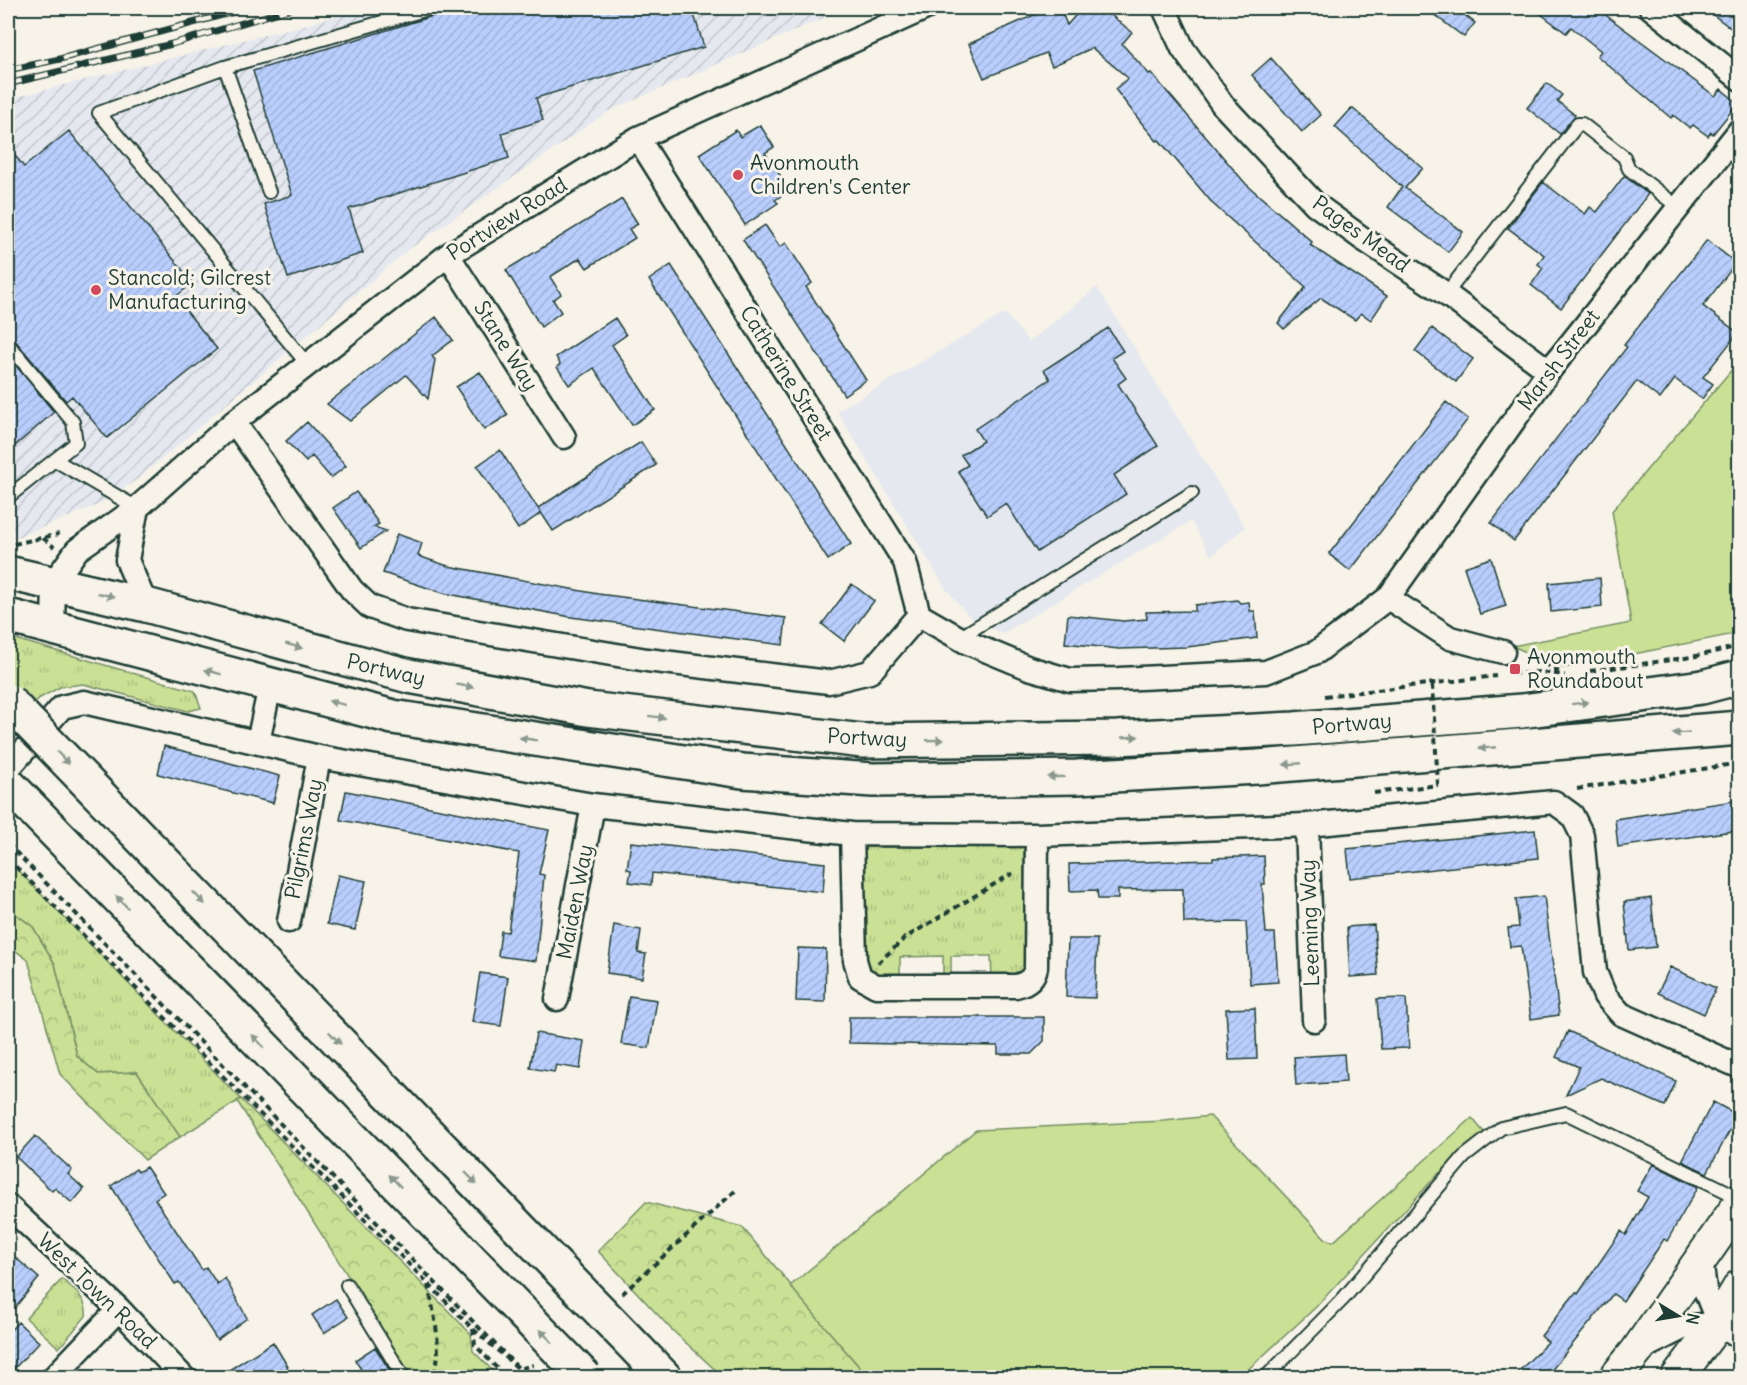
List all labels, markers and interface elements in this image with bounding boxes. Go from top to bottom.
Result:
place label: Avonmouth Children's Center [750,149,911,200]
marker: Avonmouth Children's Center [731,168,745,182]
street label: Portview Road [442,171,572,266]
street label: Pages Mead [1307,189,1415,278]
place label: Stancold; Gilcrest Manufacturing [108,264,271,315]
marker: Stancold; Gilcrest Manufacturing [89,283,103,297]
street label: Stane Way [468,296,545,396]
street label: Catherine Street [734,300,839,445]
street label: Marsh Street [1512,304,1606,416]
one-way arrow [96,590,115,600]
one-way arrow [285,642,303,652]
place label: Avonmouth Roundabout [1527,643,1644,694]
street label: Portway [344,647,428,692]
marker: Avonmouth Roundabout [1508,662,1522,676]
one-way arrow [204,666,222,676]
one-way arrow [455,682,474,691]
one-way arrow [328,697,346,707]
one-way arrow [1570,699,1589,708]
street label: Portway [1311,707,1393,740]
one-way arrow [648,712,667,722]
street label: Portway [826,722,908,753]
one-way arrow [1672,728,1691,738]
one-way arrow [1120,733,1139,742]
one-way arrow [519,734,538,743]
one-way arrow [925,735,944,745]
one-way arrow [1477,744,1496,753]
one-way arrow [56,751,70,766]
one-way arrow [1283,759,1302,769]
one-way arrow [1046,773,1065,782]
street label: Pilgrims Way [279,776,328,901]
street label: Maiden Way [550,842,599,962]
street label: Leeming Way [1294,859,1325,987]
one-way arrow [192,891,206,906]
one-way arrow [116,895,130,909]
one-way arrow [328,1030,342,1045]
one-way arrow [252,1035,266,1049]
one-way arrow [464,1170,478,1185]
one-way arrow [388,1175,402,1189]
street label: West Town Road [32,1227,163,1354]
north arrow [1648,1286,1708,1346]
text: N [1682,1312,1704,1326]
one-way arrow [539,1329,553,1343]

